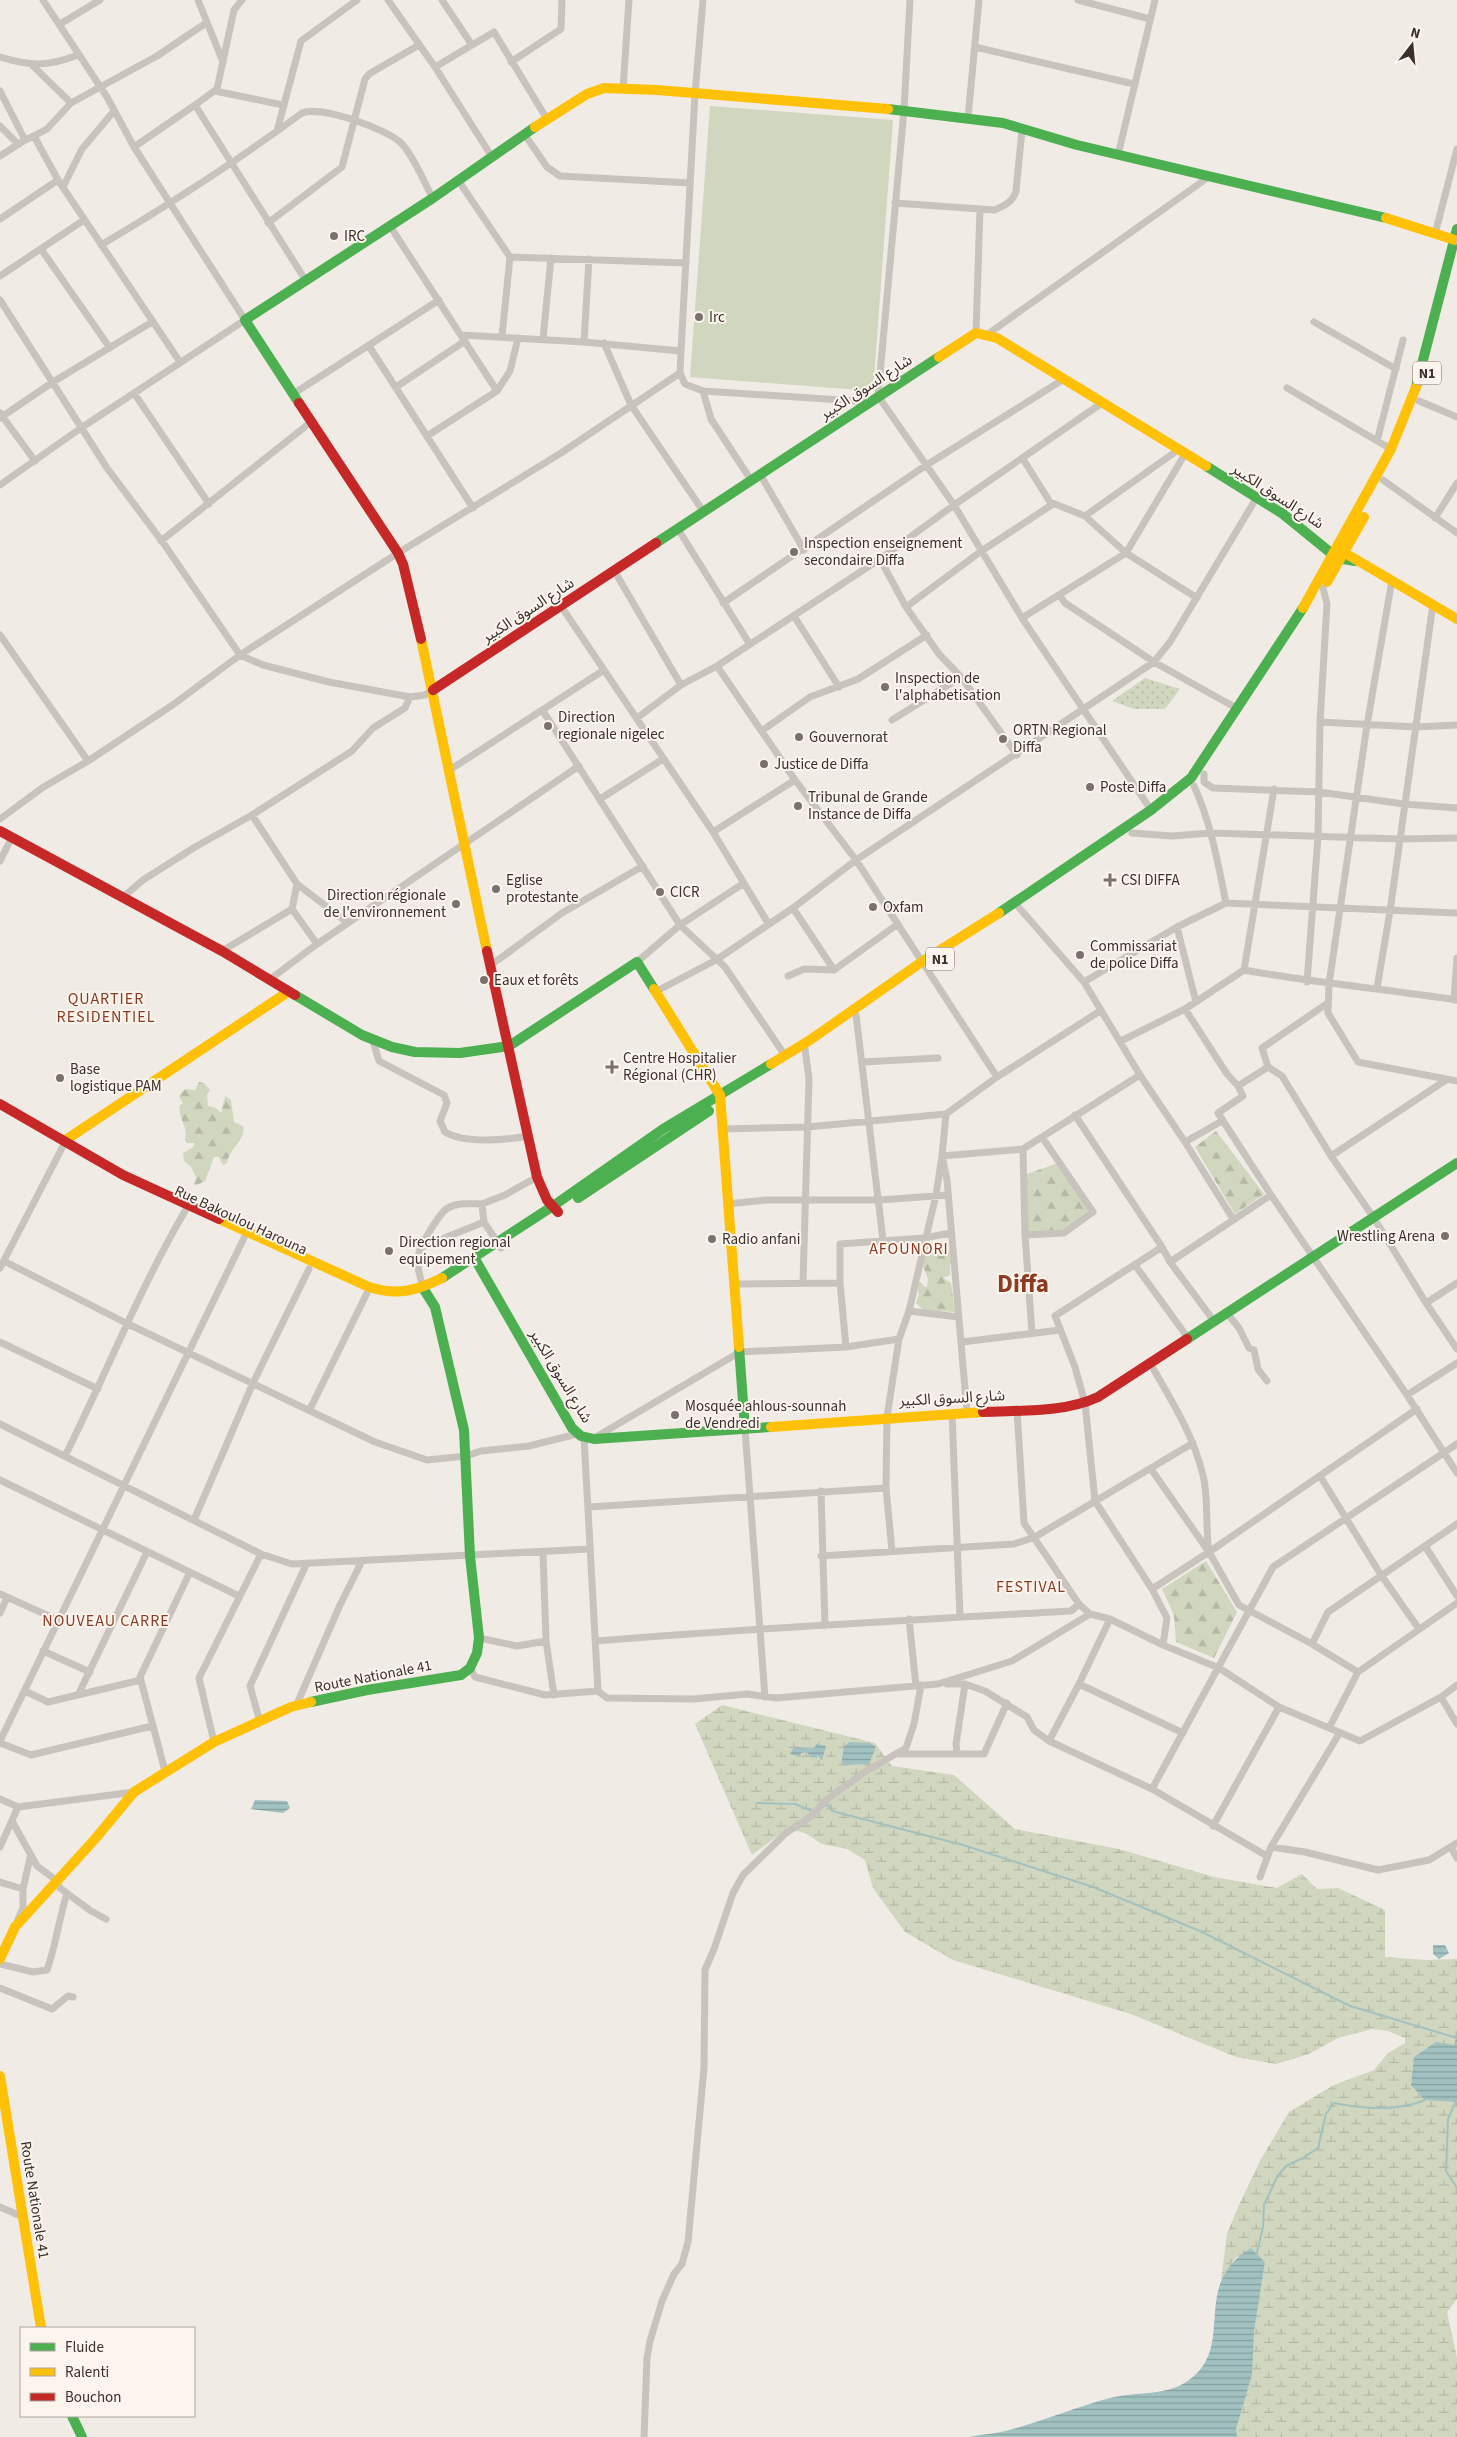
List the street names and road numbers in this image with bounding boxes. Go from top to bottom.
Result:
street label: شارع السوق الكبير [815,350,917,426]
road number: N1 [1413,362,1441,384]
street label: شارع السوق الكبير [1226,458,1328,535]
street label: شارع السوق الكبير [477,573,579,649]
road number: N1 [926,948,954,971]
street label: Rue Bakoulou Harouna [171,1180,311,1261]
street label: شارع السوق الكبير [523,1325,597,1428]
street label: شارع السوق الكبير [898,1385,1006,1413]
street label: Route Nationale 41 [313,1655,433,1698]
street label: Route Nationale 41 [15,2140,54,2260]

